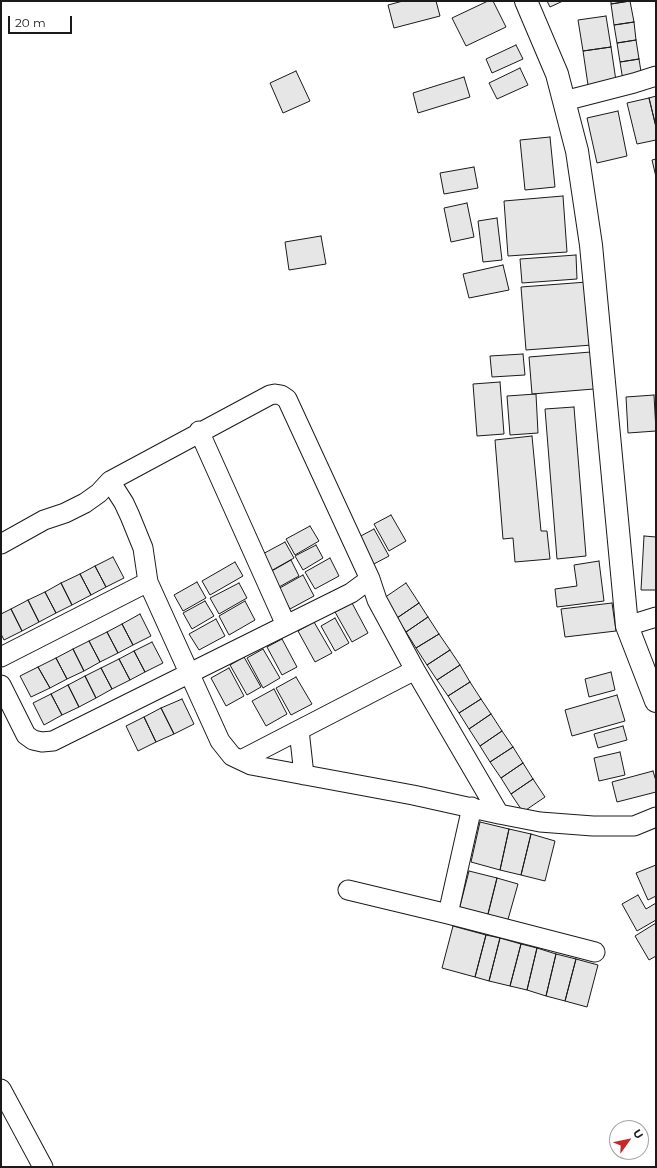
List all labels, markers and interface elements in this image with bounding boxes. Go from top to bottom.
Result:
scale bar [10,8,74,34]
text: 20 m [15,15,46,30]
north arrow [609,1120,649,1160]
text: U [630,1127,646,1141]

